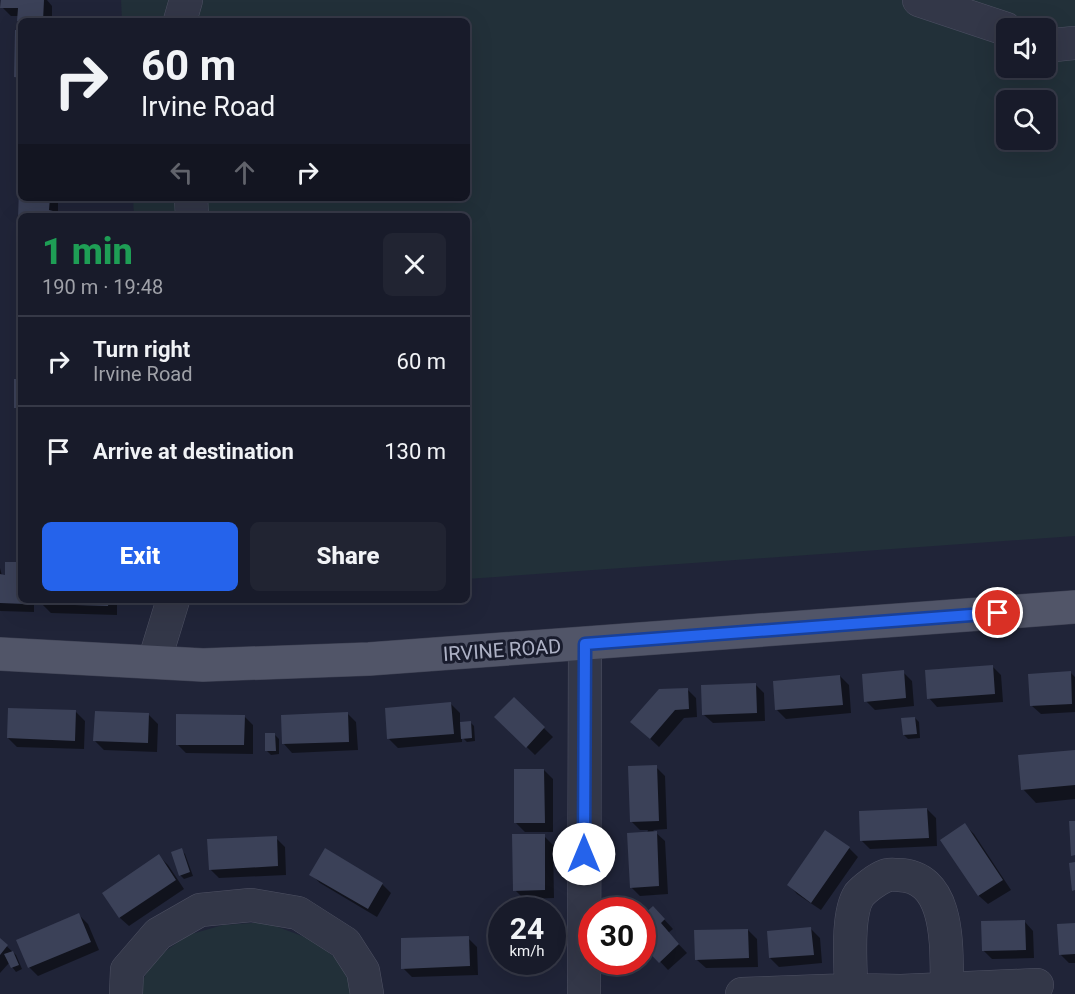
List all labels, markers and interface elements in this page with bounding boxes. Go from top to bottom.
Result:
map controls [996,18,1056,150]
button: sound [996,18,1056,78]
text: 60 m [141,41,236,90]
icon: right [42,42,120,120]
button: search [996,90,1056,150]
text: Irvine Road [141,91,275,123]
icon: left [165,156,198,189]
icon: ahead [228,156,261,189]
icon: right [291,156,324,189]
text: 1 min [42,231,133,273]
button: close [383,233,446,296]
text: 190 m · 19:48 [42,275,163,299]
text: Turn right [93,337,190,362]
icon: right [42,345,75,378]
text: 60 m [397,349,446,374]
text: Irvine Road [93,362,192,386]
icon: arrive [42,435,75,468]
text: Arrive at destination [93,439,294,464]
text: 130 m [384,439,446,464]
button: Exit [42,522,238,591]
button: Share [250,522,446,591]
pin [972,587,1023,638]
icon: arrive [981,596,1014,629]
street label: IRVINE ROAD [442,634,562,666]
position arrow [552,822,616,886]
speed limit sign: 30 [578,897,656,975]
text: 24 [510,911,544,946]
text: km/h [509,942,545,960]

